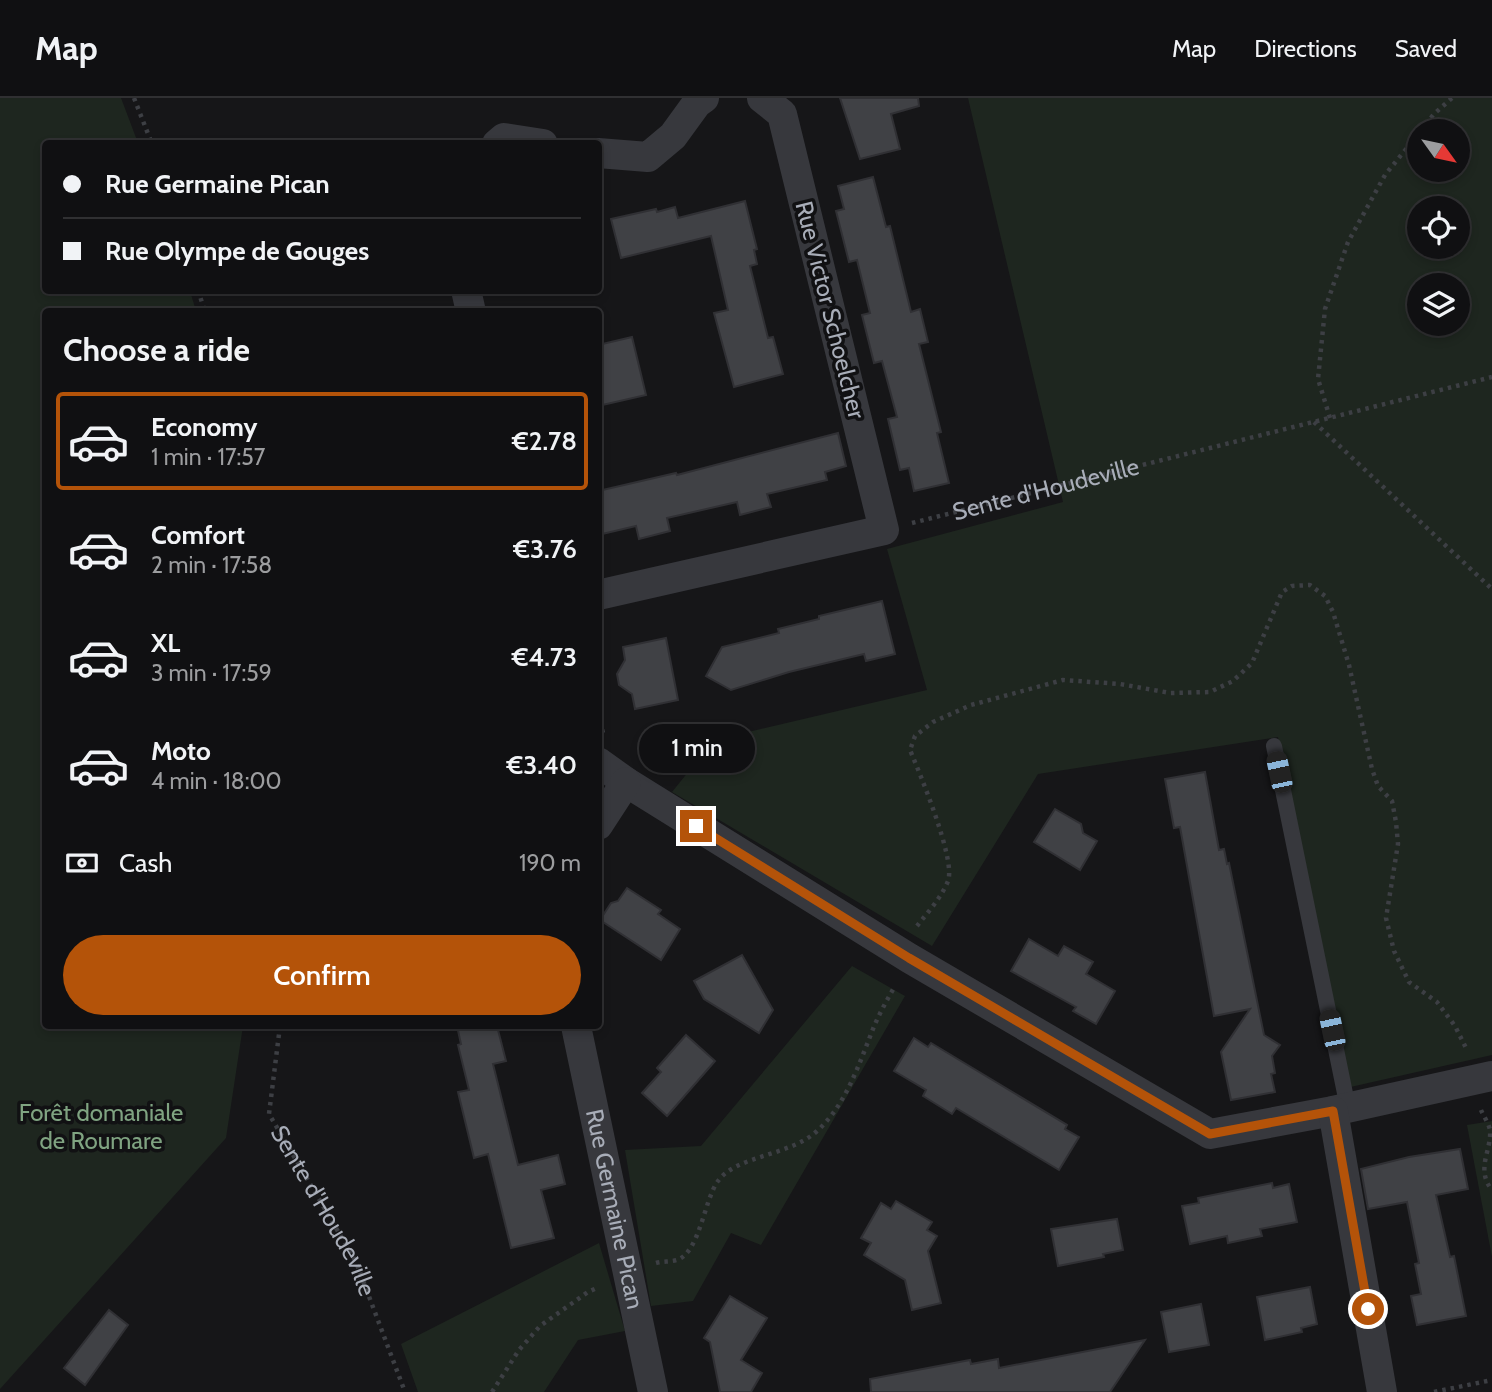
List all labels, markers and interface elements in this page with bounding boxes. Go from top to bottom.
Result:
text: Map [35,28,98,68]
text: Map [1172,34,1216,63]
text: Directions [1254,34,1357,63]
text: Saved [1395,34,1457,63]
north arrow [1407,119,1470,182]
map controls [1407,119,1470,336]
text: Rue Germaine Pican [105,168,330,200]
button: locate [1407,196,1470,259]
street label: Rue Victor Schoelcher [789,198,872,422]
text: Rue Olympe de Gouges [105,235,369,267]
button: layers [1407,273,1470,336]
text: Choose a ride [63,330,250,369]
icon: car [67,410,130,473]
text: Economy [151,411,257,443]
text: €2.78 [512,425,577,457]
text: 1 min · 17:57 [151,443,265,471]
street label: Sente d'Houdeville [950,451,1142,526]
icon: car [67,518,130,581]
text: Comfort [151,519,245,551]
text: €3.76 [513,533,577,565]
text: 2 min · 17:58 [151,551,272,579]
icon: car [67,626,130,689]
text: XL [151,627,180,659]
text: €4.73 [512,641,577,673]
text: 3 min · 17:59 [151,659,272,687]
callout: 1 min [638,724,754,774]
icon: car [67,734,130,797]
text: 1 min [671,734,723,762]
text: Moto [151,735,211,767]
text: €3.40 [507,749,577,781]
car [1265,749,1294,795]
text: 4 min · 18:00 [151,767,282,795]
route end [680,810,712,842]
icon: cash [63,844,101,882]
text: Cash [119,847,172,879]
text: 190 m [519,849,581,877]
button: Confirm [63,935,581,1015]
car [1318,1007,1347,1053]
park label: Forêt domaniale de Roumare [19,1098,183,1155]
street label: Rue Germaine Pican [580,1106,650,1312]
street label: Sente d'Houdeville [265,1120,382,1300]
route start [1352,1293,1384,1325]

